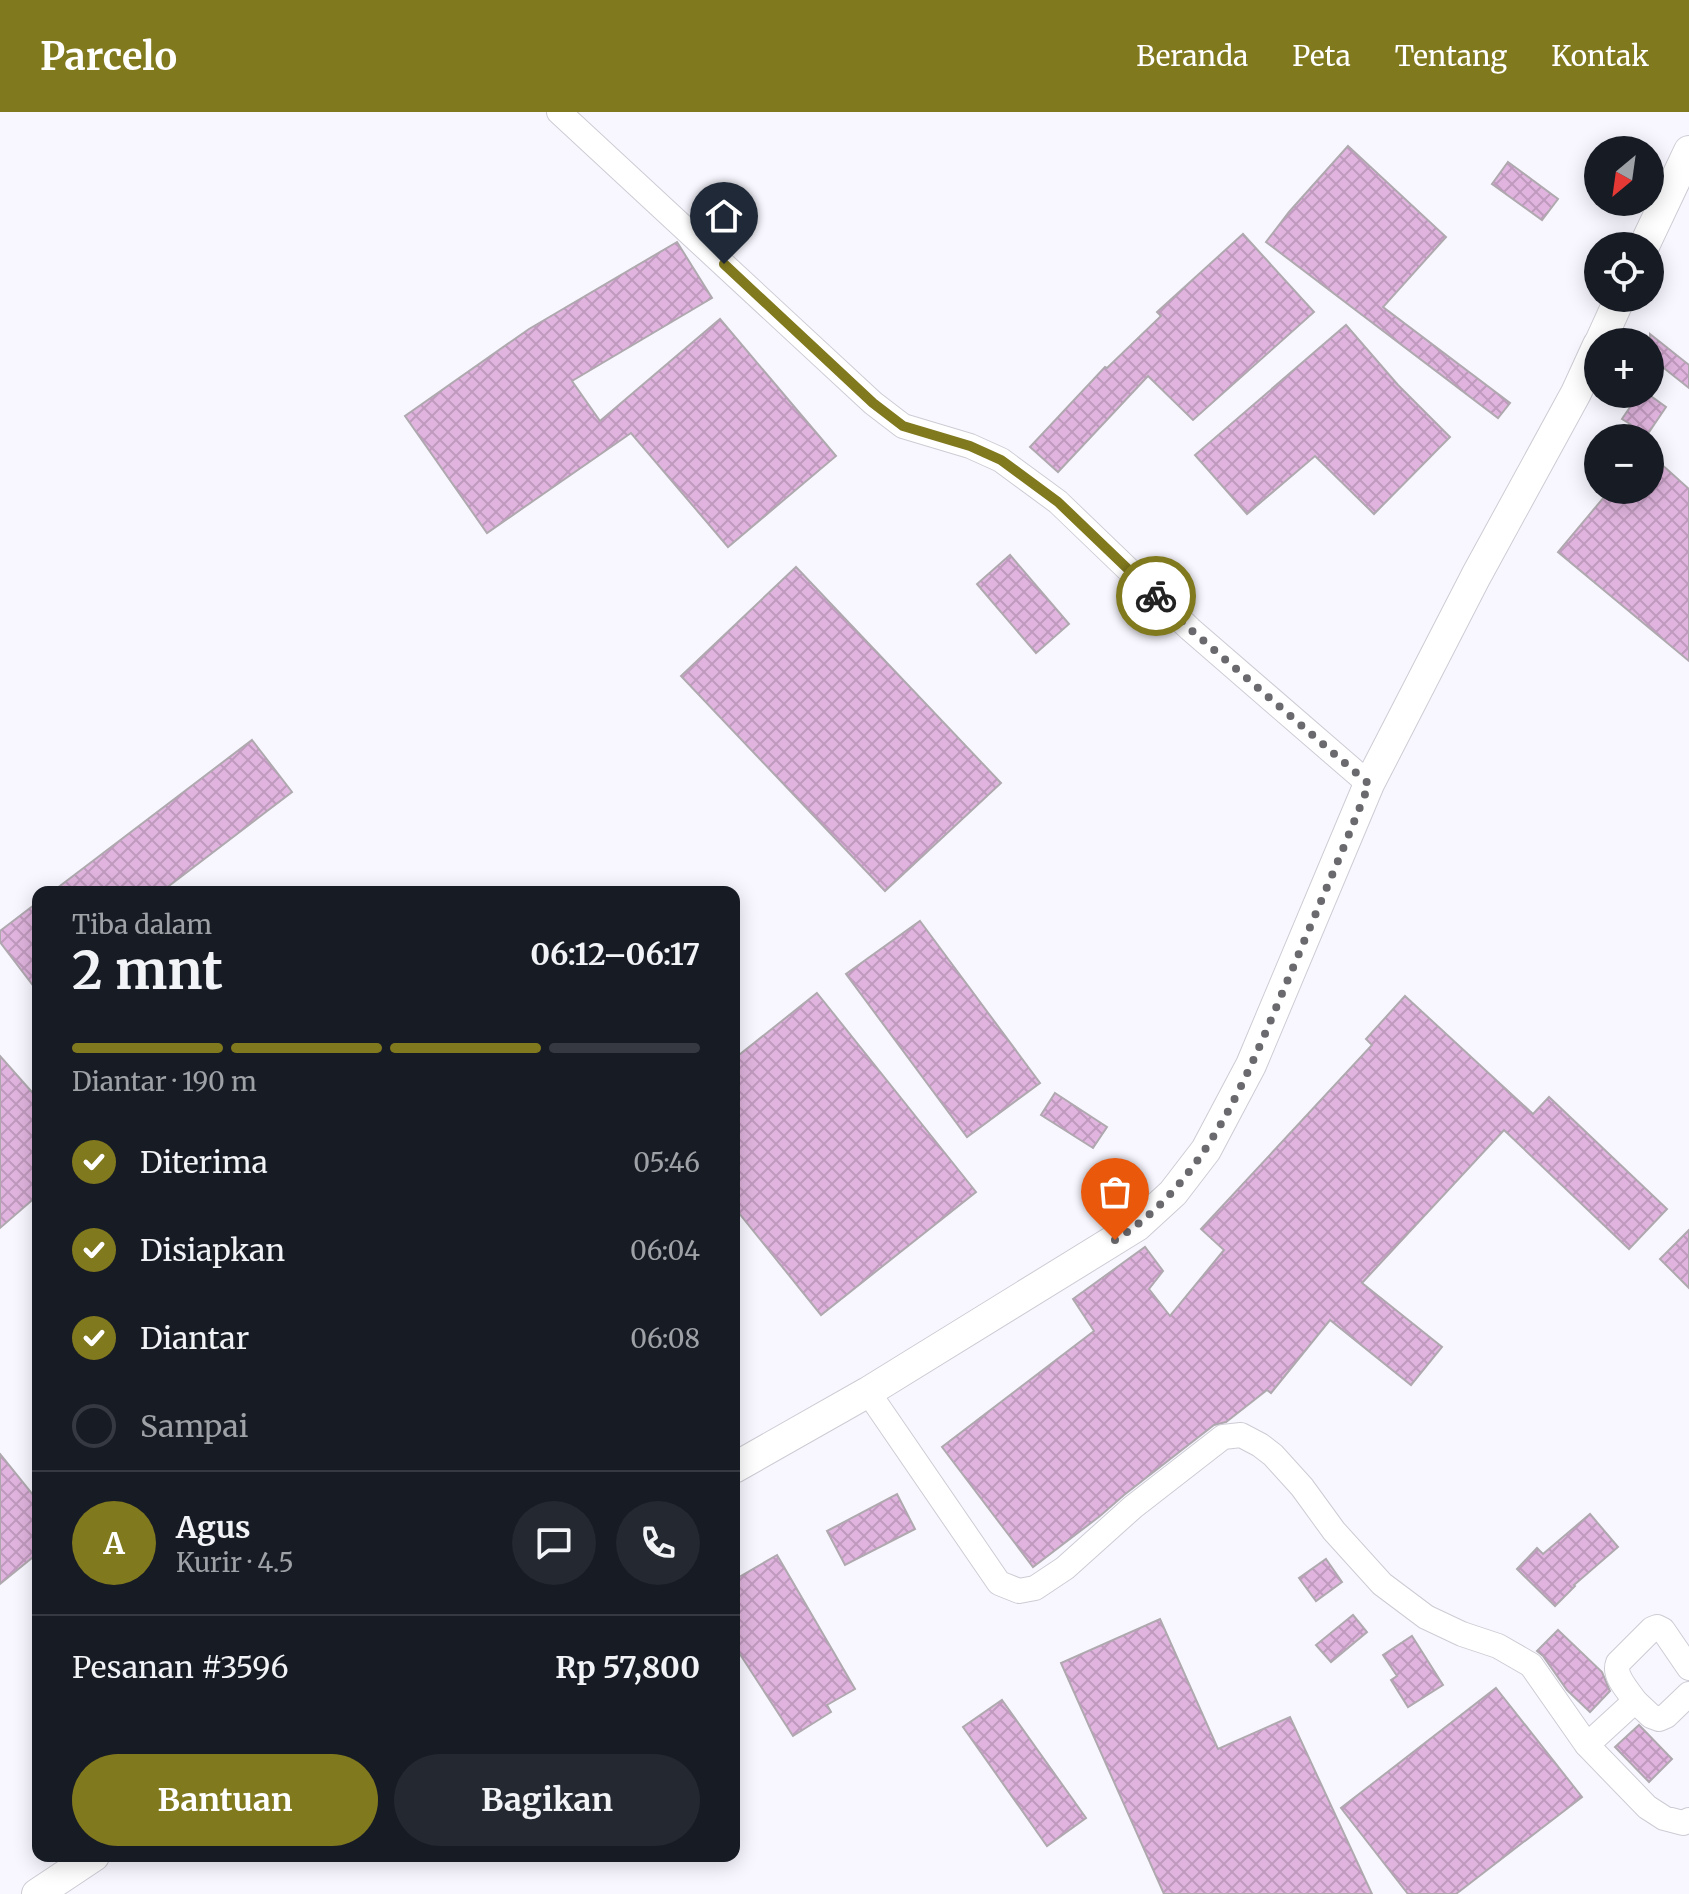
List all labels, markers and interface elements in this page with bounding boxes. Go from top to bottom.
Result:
text: Parcelo [40,33,177,80]
text: Beranda [1136,38,1248,74]
text: Peta [1292,38,1351,74]
text: Tentang [1395,38,1507,74]
text: Kontak [1551,38,1649,74]
north arrow [1584,136,1664,216]
map controls [1584,136,1664,504]
pin [690,182,758,264]
icon: home [702,194,746,238]
button: locate [1584,232,1664,312]
button: + [1584,328,1664,408]
button: − [1584,424,1664,504]
courier [1116,556,1196,636]
icon: bike [1134,574,1178,618]
text: Tiba dalam [72,908,212,941]
text: 06:12–06:17 [530,935,700,973]
text: 2 mnt [72,938,223,1003]
text: Diantar · 190 m [72,1065,257,1098]
icon: check [72,1140,116,1184]
text: Diterima [140,1143,268,1181]
text: 05:46 [633,1146,700,1179]
pin [1081,1158,1149,1240]
icon: bag [1093,1170,1137,1214]
icon: check [72,1228,116,1272]
text: Disiapkan [140,1231,285,1269]
text: 06:04 [630,1234,700,1267]
icon: check [72,1316,116,1360]
text: Diantar [140,1319,249,1357]
text: 06:08 [630,1322,700,1355]
text: Sampai [140,1407,248,1445]
button: chat [512,1501,596,1585]
button: phone [616,1501,700,1585]
text: Agus [176,1508,251,1546]
text: A [103,1524,125,1562]
text: Kurir · 4.5 [176,1546,294,1579]
text: Pesanan #3596 [72,1648,289,1686]
text: Rp 57,800 [555,1648,700,1686]
button: Bantuan [72,1754,378,1846]
button: Bagikan [394,1754,700,1846]

